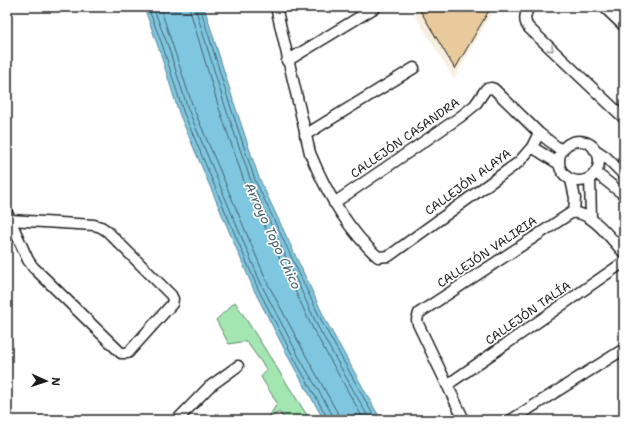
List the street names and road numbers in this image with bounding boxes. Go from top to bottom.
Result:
street label: CALLEJÓN CASANDRA [347,94,463,182]
street label: CALLEJÓN ALAYA [422,145,515,219]
street label: CALLEJÓN VALIRIA [434,212,540,291]
street label: CALLEJÓN TALÍA [482,277,574,348]

